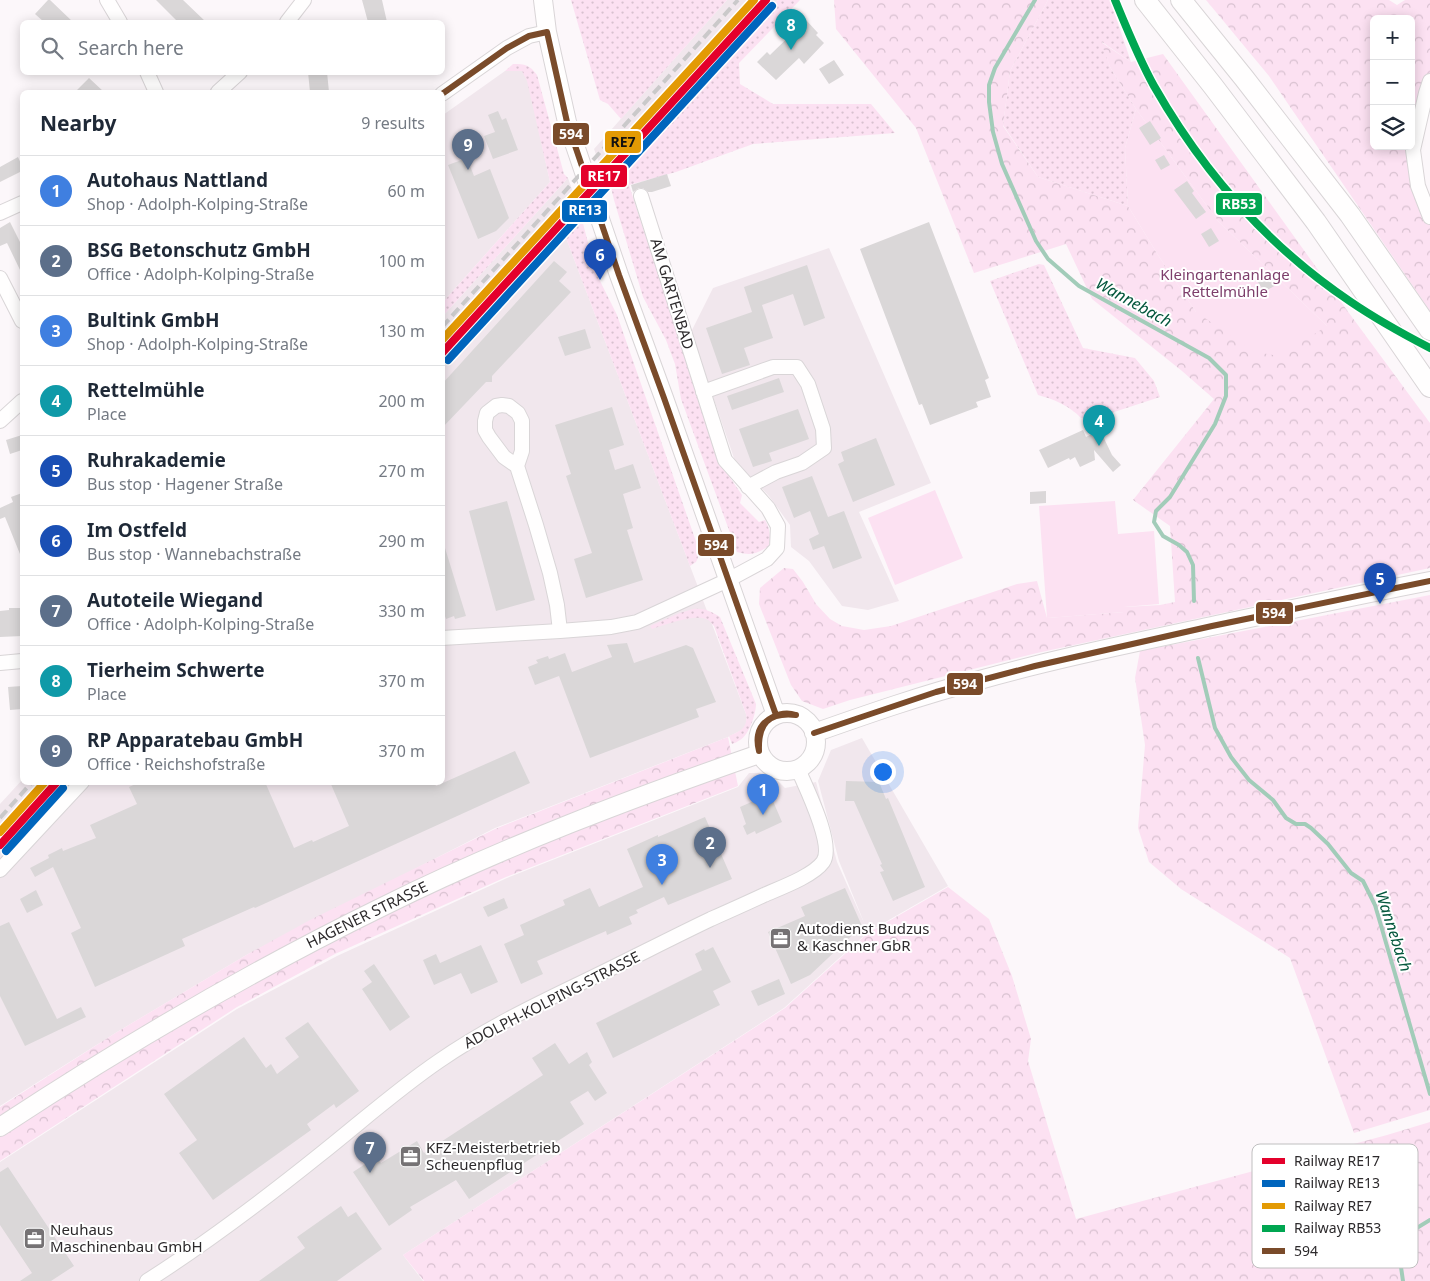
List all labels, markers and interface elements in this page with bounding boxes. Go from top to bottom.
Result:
pin: 8 [775,9,807,50]
map controls [1370,15,1415,150]
button: + [1370,15,1415,60]
search box [20,20,445,75]
icon: search [38,34,66,62]
text: Search here [78,35,184,61]
button: − [1370,60,1415,105]
button: layers [1370,105,1415,150]
text: Nearby [40,109,116,137]
text: 9 results [361,112,425,134]
line badge: 594 [552,122,590,146]
text: 594 [559,124,583,143]
pin: 9 [452,129,484,170]
line badge: RE7 [604,130,642,154]
text: RE7 [610,132,636,151]
line badge: RE17 [580,164,628,188]
text: RE17 [587,166,621,185]
text: Autohaus Nattland [87,167,268,193]
text: 1 [51,180,61,202]
text: 60 m [388,180,425,202]
line badge: RB53 [1215,192,1263,216]
text: Shop · Adolph-Kolping-Straße [87,193,308,215]
text: RB53 [1222,194,1256,213]
line badge: RE13 [561,199,608,223]
text: RE13 [568,200,602,219]
street label: AM GARTENBAD [647,236,699,352]
text: BSG Betonschutz GmbH [87,237,311,263]
pin: 6 [584,239,616,280]
text: 2 [51,250,61,272]
text: 100 m [378,250,425,272]
text: Office · Adolph-Kolping-Straße [87,263,314,285]
park label: Kleingartenanlage Rettelmühle [1160,264,1290,301]
water label: Wannebach [1092,272,1176,332]
text: Bultink GmbH [87,307,219,333]
text: 3 [51,320,61,342]
text: 130 m [378,320,425,342]
text: Shop · Adolph-Kolping-Straße [87,333,308,355]
text: Rettelmühle [87,377,205,403]
text: 4 [51,390,61,412]
text: 200 m [378,390,425,412]
text: Place [87,403,127,425]
pin: 4 [1083,405,1115,446]
text: Ruhrakademie [87,447,226,473]
text: 5 [51,460,61,482]
text: 270 m [378,460,425,482]
text: Bus stop · Hagener Straße [87,473,283,495]
text: Im Ostfeld [87,517,187,543]
text: 6 [51,530,61,552]
text: 290 m [378,530,425,552]
line badge: 594 [697,533,735,557]
text: 594 [704,535,728,554]
text: Bus stop · Wannebachstraße [87,543,301,565]
pin: 5 [1364,563,1396,604]
text: Autoteile Wiegand [87,587,263,613]
text: 7 [51,600,61,622]
text: 330 m [378,600,425,622]
line badge: 594 [1255,601,1294,625]
text: 594 [1262,603,1286,622]
text: Office · Adolph-Kolping-Straße [87,613,314,635]
text: Tierheim Schwerte [87,657,265,683]
text: 8 [51,670,61,692]
text: 370 m [378,670,425,692]
line badge: 594 [946,672,984,696]
text: 594 [953,674,977,693]
text: Place [87,683,127,705]
text: RP Apparatebau GmbH [87,727,303,753]
text: 9 [51,740,61,762]
text: 370 m [378,740,425,762]
text: Office · Reichshofstraße [87,753,265,775]
your location [870,759,896,785]
pin: 1 [747,774,779,815]
pin: 2 [694,827,726,868]
pin: 3 [646,844,678,885]
street label: HAGENER STRASSE [302,876,431,952]
water label: Wannebach [1371,888,1417,974]
place label: Autodienst Budzus & Kaschner GbR [797,918,929,955]
office icon: Autodienst Budzus & Kaschner GbR [769,926,793,950]
street label: ADOLPH-KOLPING-STRASSE [460,946,643,1052]
pin: 7 [354,1132,386,1173]
place label: KFZ-Meisterbetrieb Scheuenpflug [426,1137,561,1174]
legend [1252,1144,1418,1268]
office icon: KFZ-Meisterbetrieb Scheuenpflug [398,1145,422,1169]
text: Railway RE17 [1294,1151,1380,1170]
text: Railway RE13 [1294,1173,1380,1192]
text: Railway RE7 [1294,1196,1372,1215]
text: Railway RB53 [1294,1218,1381,1237]
place label: Neuhaus Maschinenbau GmbH [50,1219,203,1256]
office icon: Neuhaus Maschinenbau GmbH [22,1227,46,1251]
text: 594 [1294,1241,1318,1260]

